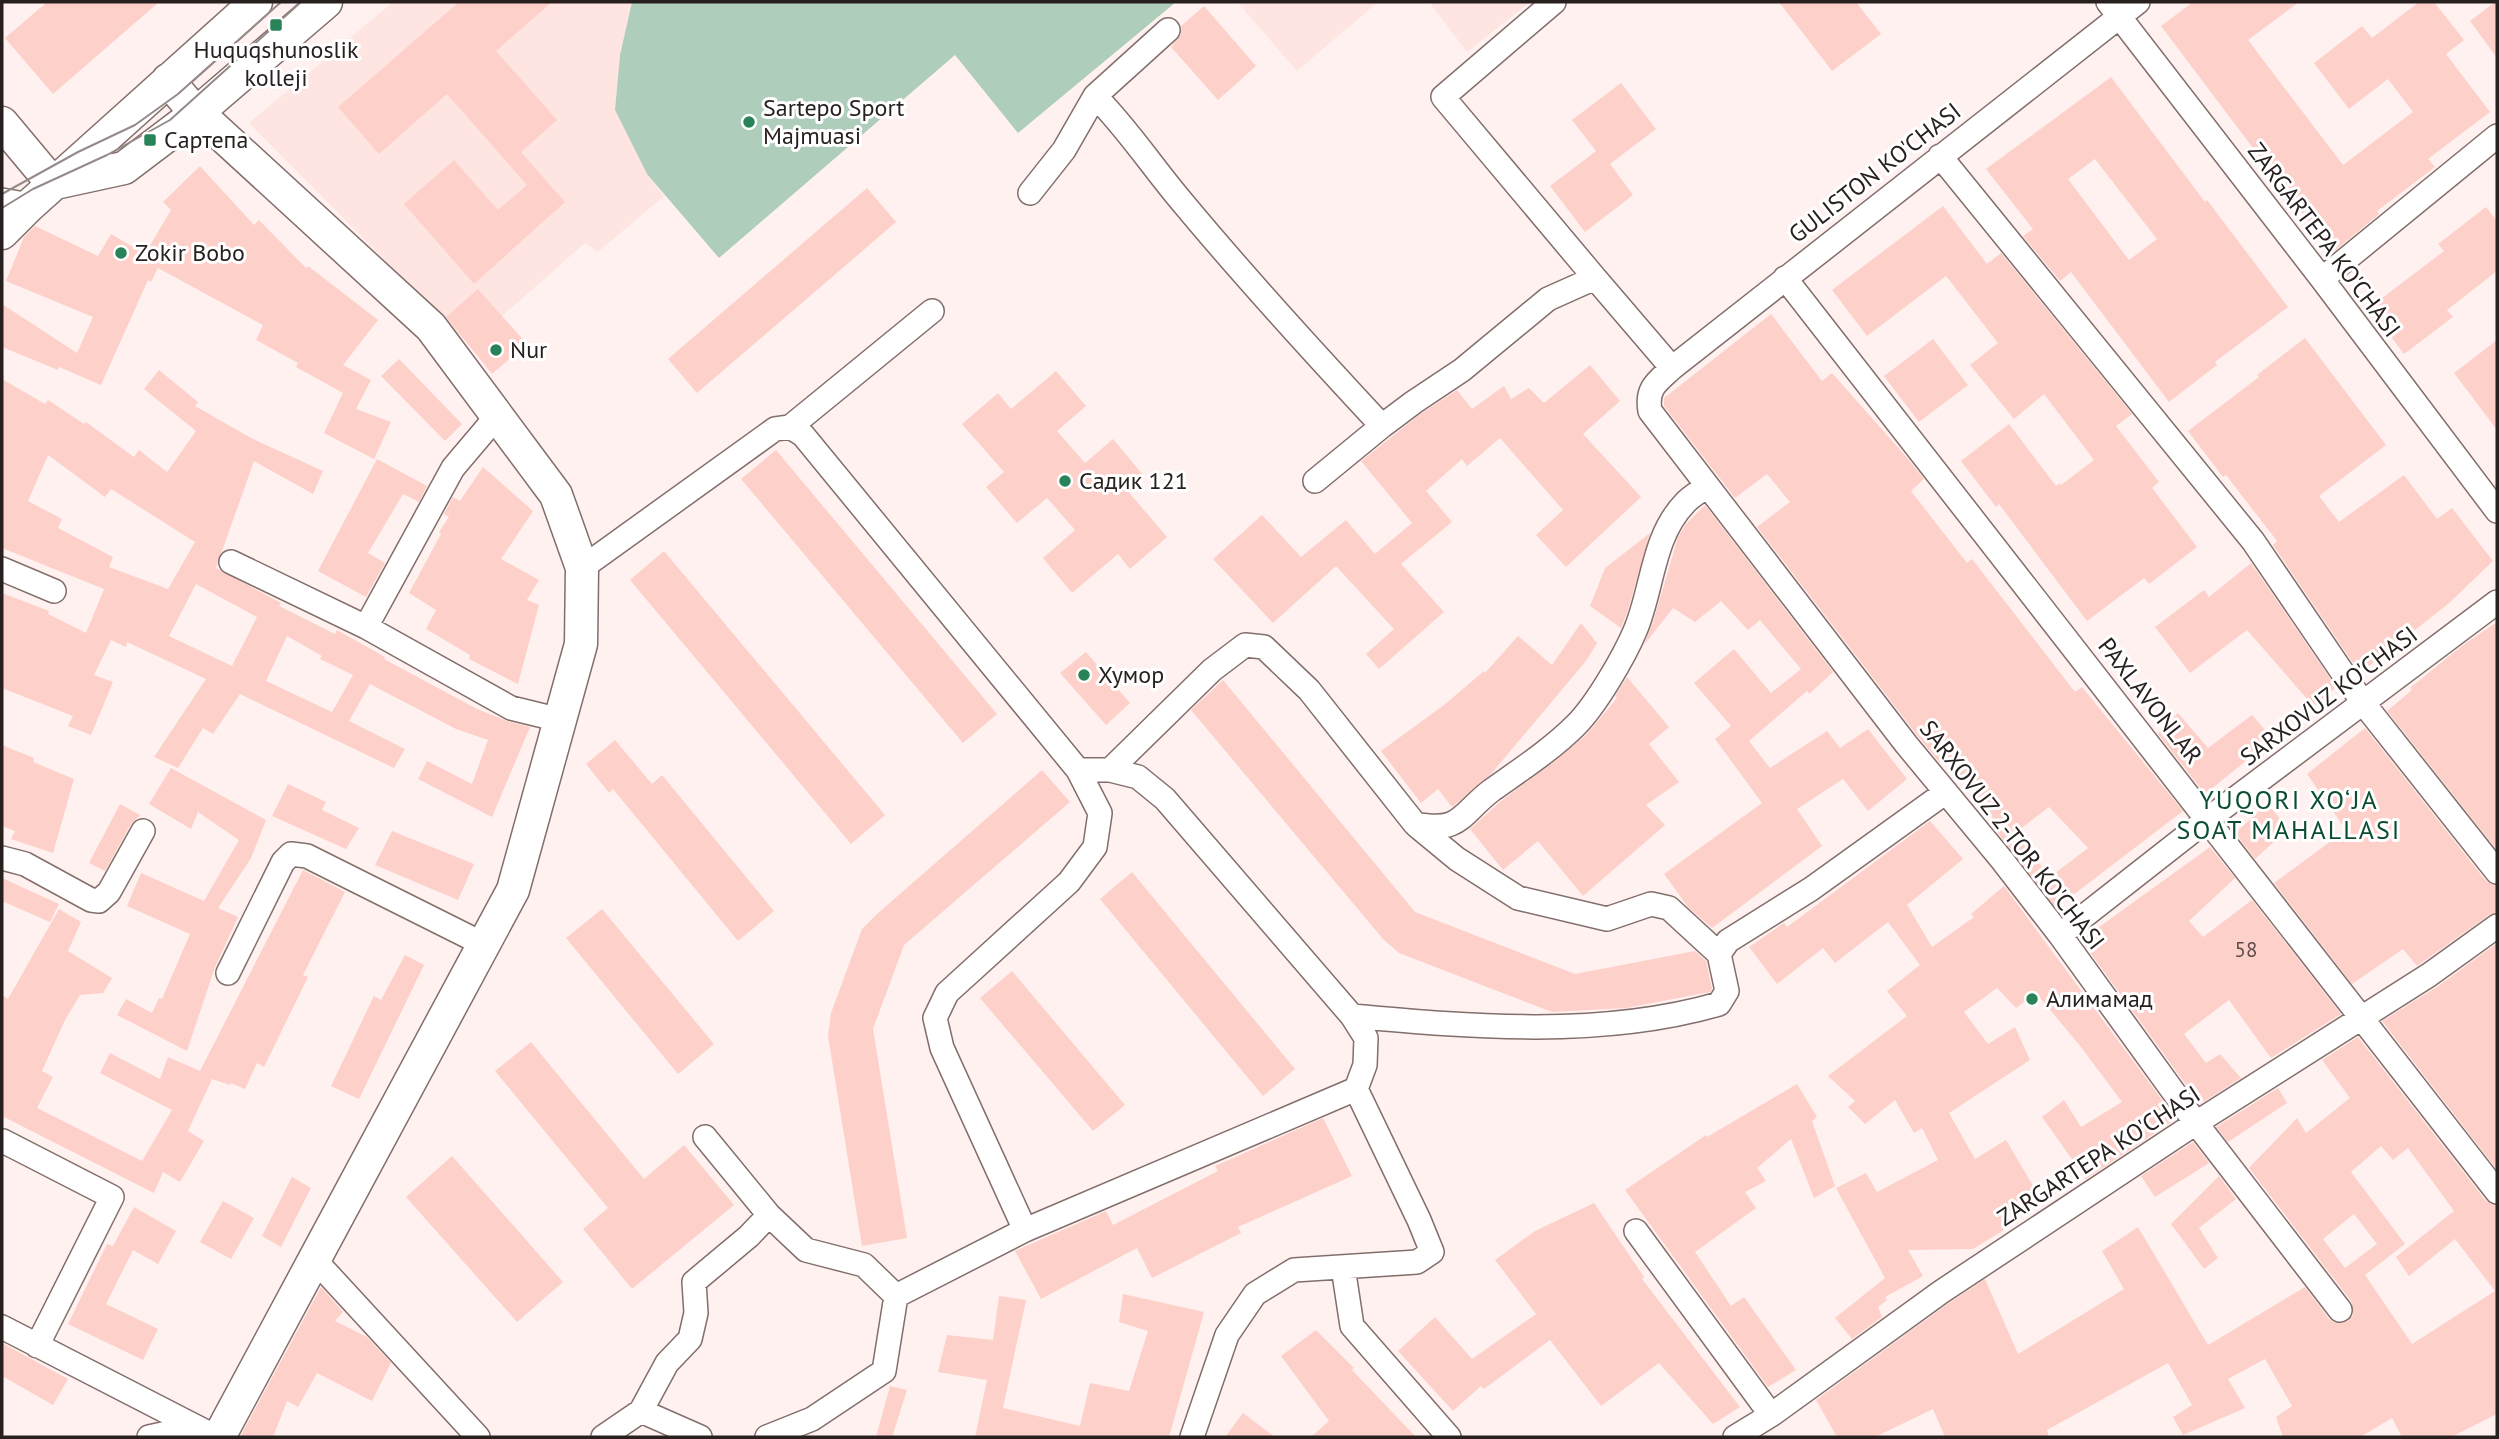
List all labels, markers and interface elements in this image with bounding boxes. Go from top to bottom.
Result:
marker: Huquqshunoslik kolleji [268,17,284,33]
place label: Huquqshunoslik kolleji [194,34,359,93]
place label: Sartepo Sport Majmuasi [763,92,904,151]
street label: GULISTON KO'CHASI [1782,96,1967,250]
marker: Sartepo Sport Majmuasi [741,114,757,130]
place label: Сартепа [164,124,248,155]
marker: Сартепа [142,132,158,148]
street label: ZARGARTEPA KO'CHASI [2241,136,2408,343]
place label: Zokir Bobo [135,237,245,268]
marker: Zokir Bobo [113,245,129,261]
place label: Nur [510,334,547,365]
marker: Nur [488,342,504,358]
place label: Садик 121 [1079,465,1188,496]
marker: Садик 121 [1057,473,1073,489]
street label: SARXOVUZ KO'CHASI [2234,619,2424,772]
street label: PAXLAVONLAR [2091,631,2209,770]
place label: Хумор [1098,659,1164,690]
marker: Хумор [1076,667,1092,683]
street label: SARXOVUZ 2-TOR KO'CHASI [1913,714,2112,956]
district label: YUQORI XO‘JA SOAT MAHALLASI [2177,783,2401,846]
house number: 58 [2235,936,2257,963]
place label: Алимамад [2046,983,2153,1014]
marker: Алимамад [2024,991,2040,1007]
street label: ZARGARTEPA KO'CHASI [1991,1078,2206,1233]

